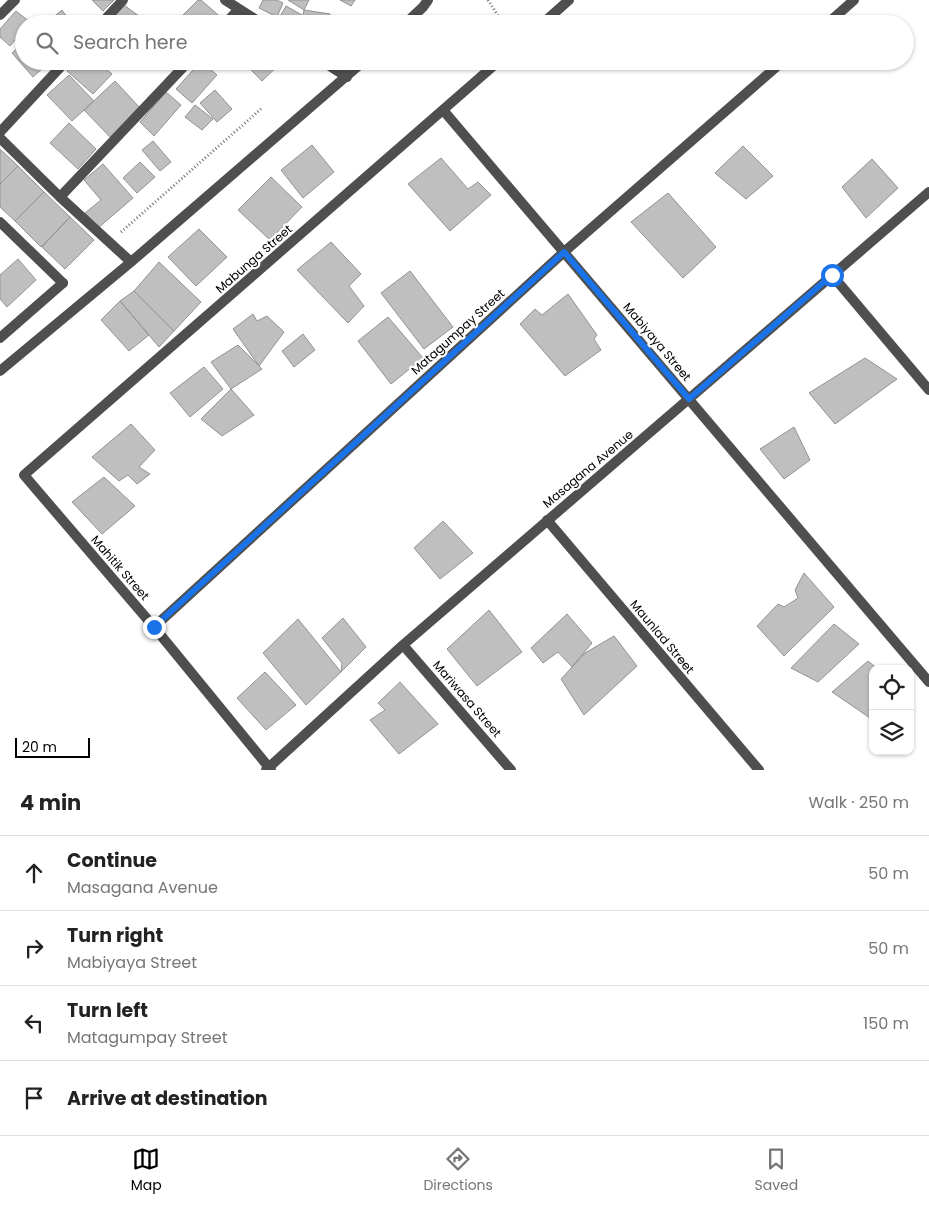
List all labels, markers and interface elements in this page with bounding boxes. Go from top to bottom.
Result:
search box [15,15,914,70]
icon: search [33,29,61,57]
text: Search here [73,29,187,56]
street label: Mabunga Street [212,221,296,297]
route start [821,264,844,287]
street label: Matagumpay Street [407,285,508,378]
street label: Mabiyaya Street [620,299,695,385]
street label: Masagana Avenue [539,426,636,511]
street label: Mahitik Street [87,532,153,604]
street label: Maunlad Street [627,596,698,677]
route end [143,616,166,639]
street label: Mariwasa Street [429,657,505,741]
map controls [869,665,914,755]
button: locate [869,665,914,710]
button: layers [869,710,914,755]
scale bar [15,735,90,758]
text: 20 m [22,737,57,757]
text: 4 min [20,788,81,817]
text: Walk · 250 m [808,791,909,814]
text: Continue [67,847,157,874]
icon: ahead [20,859,48,887]
text: 50 m [868,862,909,885]
text: Masagana Avenue [67,876,218,899]
text: Turn right [67,922,163,949]
icon: right [20,934,48,962]
text: 50 m [868,937,909,960]
text: Mabiyaya Street [67,951,197,974]
text: Turn left [67,997,148,1024]
icon: left [20,1009,48,1037]
text: 150 m [863,1012,909,1035]
text: Matagumpay Street [67,1026,228,1049]
icon: arrive [20,1084,48,1112]
text: Arrive at destination [67,1085,268,1112]
tab: Map [131,1145,162,1196]
tab: Directions [423,1145,493,1196]
tab: Saved [754,1145,798,1196]

